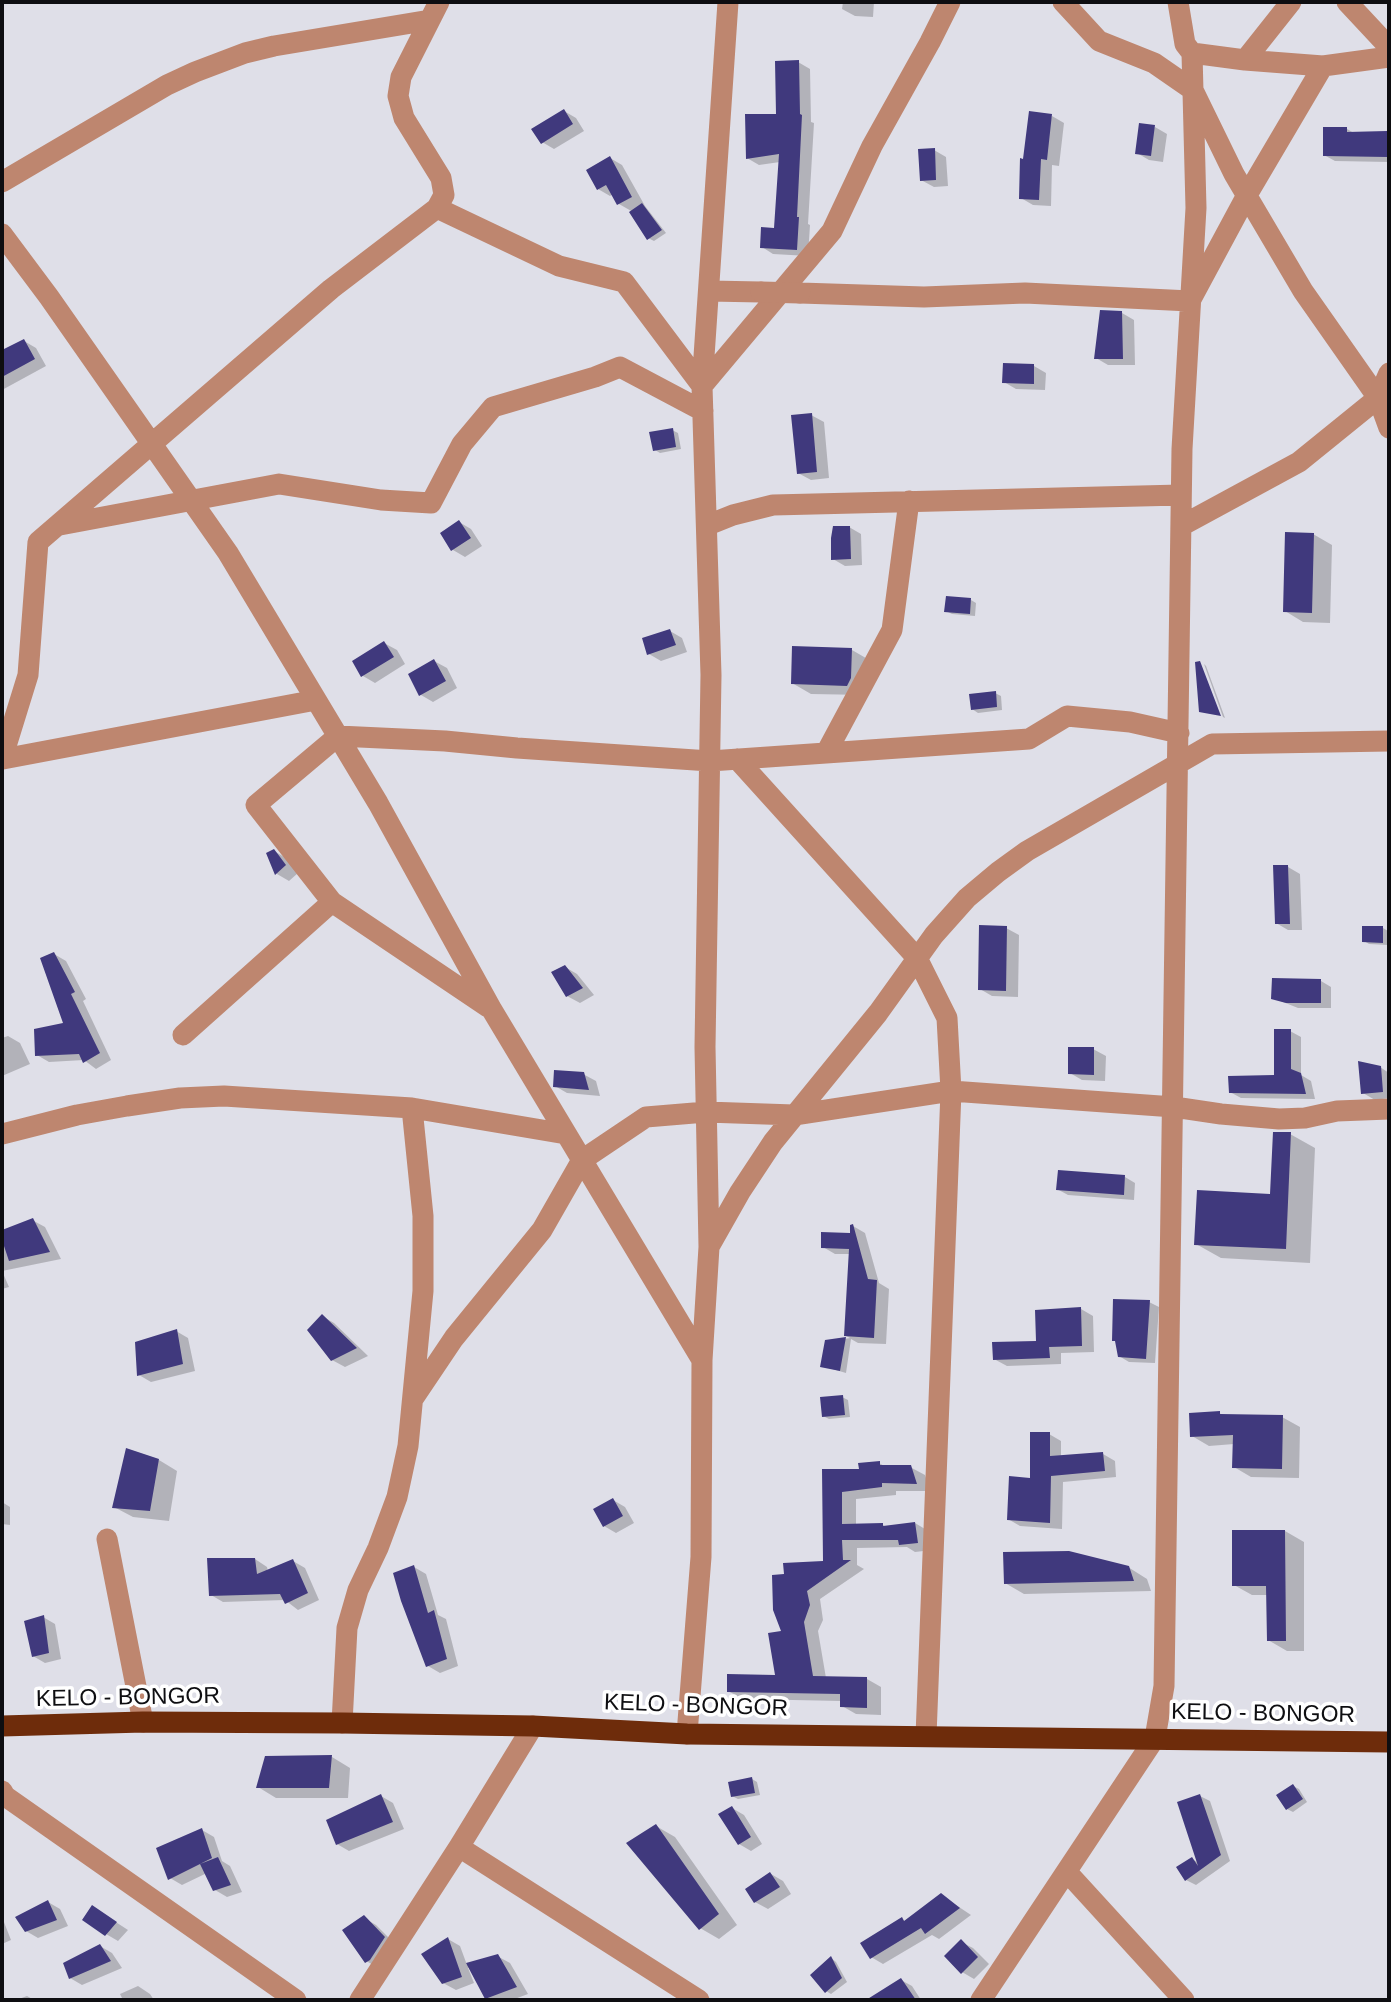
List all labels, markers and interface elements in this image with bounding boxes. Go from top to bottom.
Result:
street label: KELO - BONGOR [36,1683,220,1713]
street label: KELO - BONGOR [604,1689,788,1723]
street label: KELO - BONGOR [1171,1699,1355,1729]

